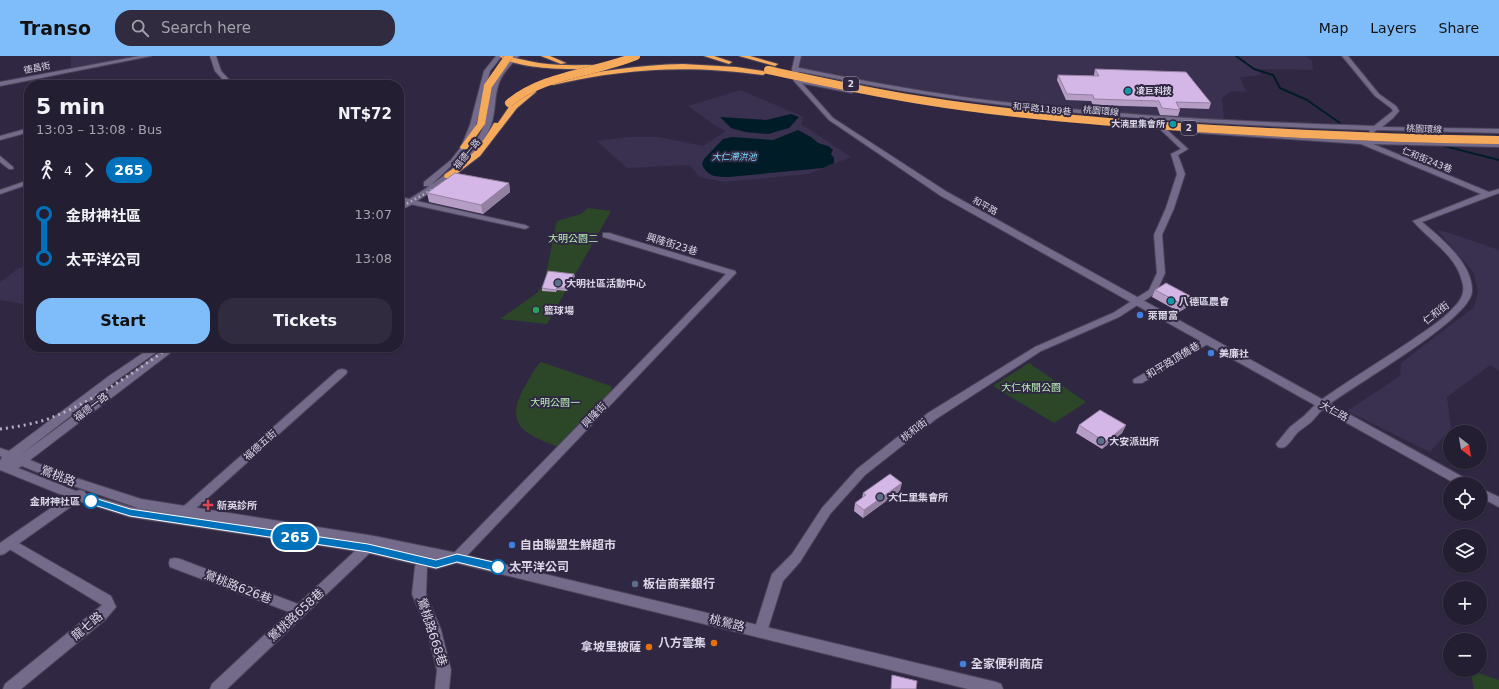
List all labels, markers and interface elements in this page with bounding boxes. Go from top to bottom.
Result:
search box [115,10,395,46]
text: Transo [20,17,91,39]
icon: search [129,17,151,39]
text: Search here [161,19,251,37]
text: Map [1319,20,1348,36]
text: Layers [1370,20,1417,36]
text: Share [1439,20,1479,36]
street label: 德昌街 [23,60,51,75]
road number: 2 [843,77,859,91]
marker: 凌巨科技 [1123,86,1133,96]
place label: 凌巨科技 [1136,86,1172,96]
text: 5 min [36,94,105,119]
street label: 和平路1189巷 [1012,101,1072,117]
street label: 桃園環線 [1083,104,1119,118]
text: NT$72 [338,105,392,123]
place label: 大湳里集會所 [1111,119,1165,129]
marker: 大湳里集會所 [1168,119,1178,129]
road number: 2 [1181,121,1197,135]
text: 13:03 – 13:08 · Bus [36,122,162,137]
street label: 桃園環線 [1406,123,1442,135]
street label: 福德一路 [451,136,482,171]
street label: 仁和街243巷 [1400,145,1454,175]
water label: 大仁滯洪池 [711,152,757,162]
icon: walk [36,159,58,181]
icon: forward [78,159,100,181]
text: 265 [114,162,144,178]
text: 4 [64,163,72,178]
street label: 和平路 [971,195,999,217]
text: 金財神社區 [66,207,141,225]
text: 13:07 [355,207,392,222]
street label: 興隆街23巷 [645,231,699,257]
park label: 大明公園二 [548,233,598,244]
text: 太平洋公司 [66,251,141,269]
text: 13:08 [355,251,392,266]
marker: 大明社區活動中心 [553,278,563,288]
place label: 大明社區活動中心 [566,278,646,289]
marker: 八德區農會 [1166,296,1176,306]
place label: 八德區農會 [1179,296,1230,307]
button: Start [36,298,210,344]
button: Tickets [218,298,392,344]
street label: 仁和街 [1421,299,1451,327]
marker: 籃球場 [531,305,541,315]
place label: 籃球場 [544,305,574,316]
marker: 萊爾富 [1135,310,1145,320]
place label: 萊爾富 [1148,310,1178,321]
street label: 和平路頂僑巷 [1144,340,1202,380]
marker: 美廉社 [1206,348,1216,358]
place label: 美廉社 [1219,348,1249,359]
park label: 大仁休閒公園 [1001,382,1061,393]
street label: 福德一路 [72,391,110,423]
park label: 大明公園一 [530,397,580,408]
street label: 大仁路 [1318,399,1350,423]
street label: 興隆街 [580,400,608,430]
street label: 桃和街 [899,416,929,444]
north arrow [1443,425,1487,469]
map controls [1443,425,1487,677]
street label: 福德五街 [241,428,279,462]
marker: 大安派出所 [1096,436,1106,446]
place label: 大安派出所 [1109,436,1159,447]
street label: 鶯桃路 [39,463,77,489]
button: locate [1443,477,1487,521]
marker: 大仁里集會所 [875,492,885,502]
place label: 大仁里集會所 [888,492,948,503]
marker: 金財神社區 [83,493,99,509]
place label: 金財神社區 [29,496,80,507]
marker: 新英診所 [202,499,214,511]
place label: 新英診所 [217,500,257,511]
line badge: 265 [272,524,318,550]
text: 265 [280,529,310,545]
button: layers [1443,529,1487,573]
place label: 自由聯盟生鮮超市 [520,538,616,552]
marker: 自由聯盟生鮮超市 [507,540,517,550]
marker: 太平洋公司 [490,559,506,575]
place label: 太平洋公司 [509,560,569,574]
street label: 鶯桃路626巷 [202,568,274,606]
place label: 板信商業銀行 [643,577,715,591]
marker: 板信商業銀行 [630,579,640,589]
button: + [1443,581,1487,625]
street label: 鶯桃路658巷 [265,586,327,644]
street label: 鶯桃路668巷 [414,596,450,668]
street label: 龍七路 [69,609,105,643]
street label: 桃鶯路 [708,612,746,634]
button: − [1443,633,1487,677]
place label: 八方雲集 [658,636,706,650]
marker: 八方雲集 [709,638,719,648]
place label: 拿坡里披薩 [581,640,641,654]
marker: 拿坡里披薩 [644,642,654,652]
place label: 全家便利商店 [971,657,1043,671]
marker: 全家便利商店 [958,659,968,669]

